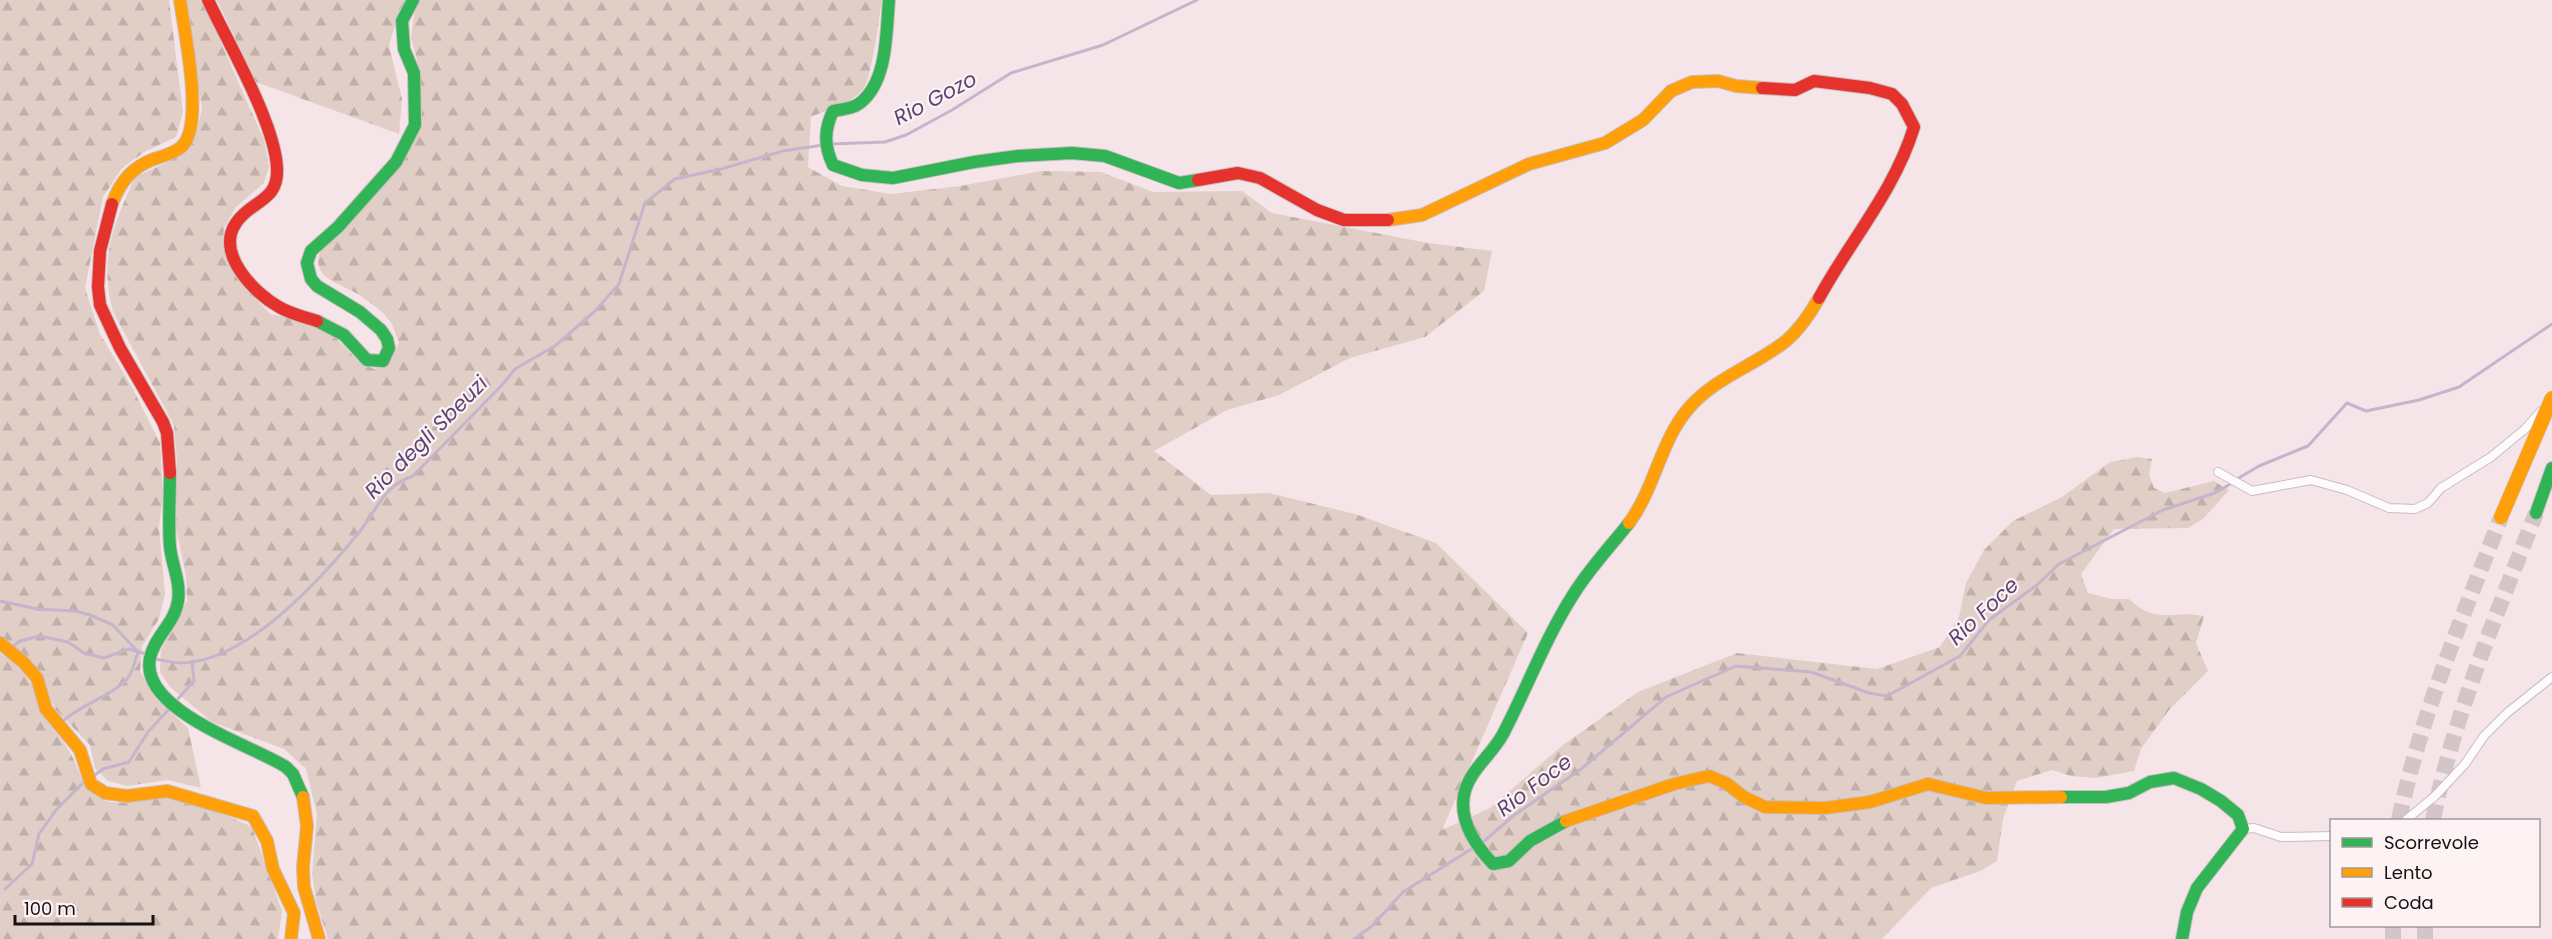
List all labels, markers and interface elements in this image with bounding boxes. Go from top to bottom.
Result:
water label: Rio Gozo [888,64,982,132]
water label: Rio degli Sbeuzi [358,368,495,505]
water label: Rio Foce [1941,571,2025,651]
water label: Rio Foce [1490,747,1578,823]
legend [2330,819,2540,927]
text: Scorrevole [2384,830,2479,855]
text: Lento [2384,860,2433,885]
scale bar [15,888,153,926]
text: Coda [2384,890,2434,915]
text: 100 m [24,896,76,921]

